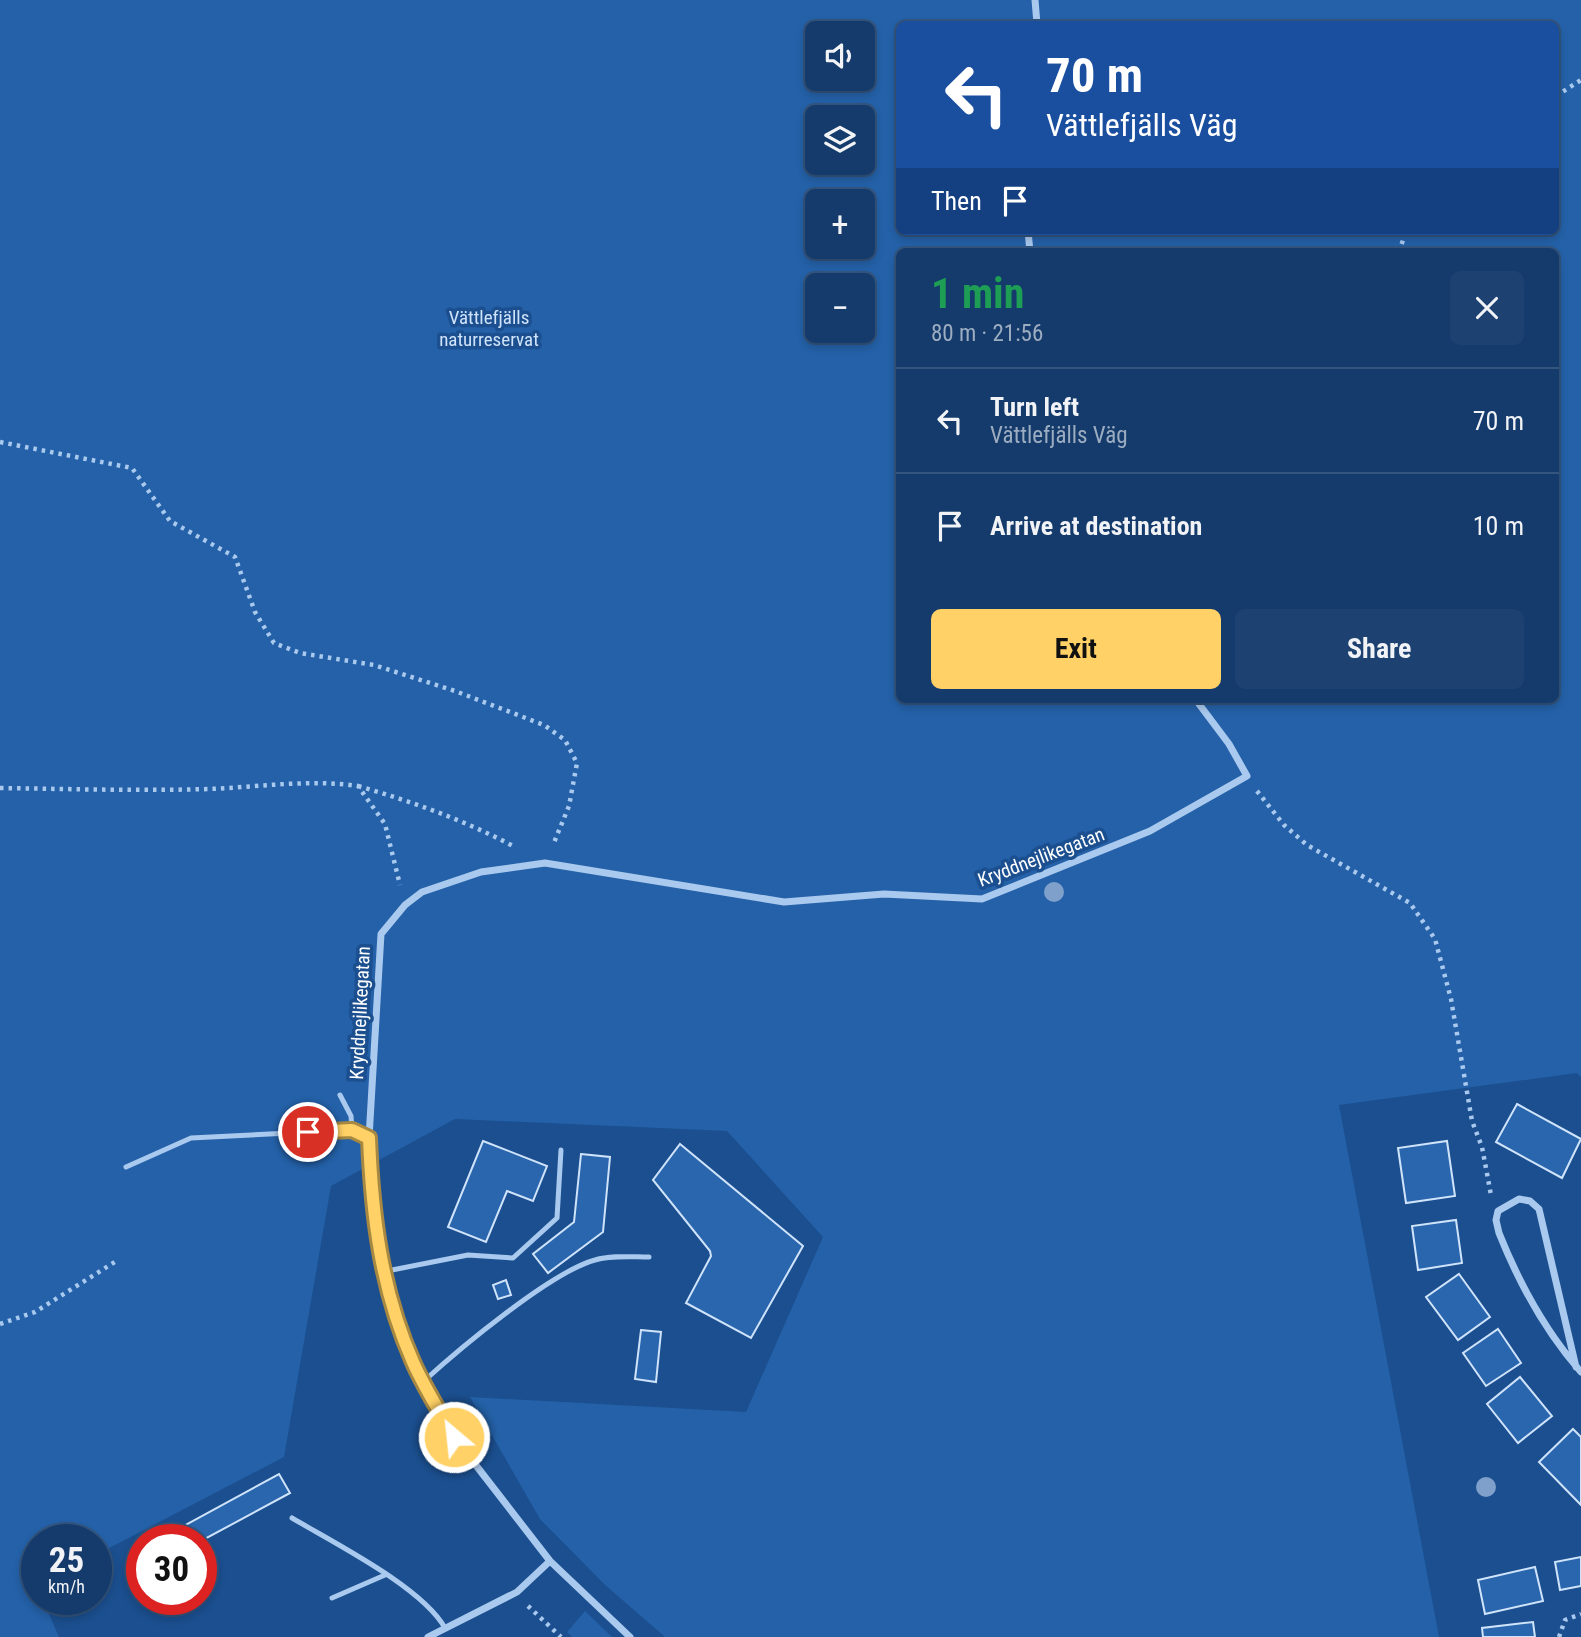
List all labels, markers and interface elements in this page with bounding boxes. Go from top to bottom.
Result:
map controls [805,21,875,343]
button: sound [805,21,875,91]
text: 70 m [1046,47,1143,104]
icon: left [931,49,1022,140]
button: layers [805,105,875,175]
text: Vättlefjälls Väg [1046,106,1237,144]
icon: arrive [996,182,1034,220]
text: Then [931,186,982,216]
button: + [805,189,875,259]
text: 1 min [931,269,1024,318]
button: close [1450,271,1524,345]
button: − [805,273,875,343]
park label: Vättlefjälls naturreservat [439,306,539,351]
text: 80 m · 21:56 [931,320,1043,347]
text: Turn left [990,392,1079,422]
icon: left [931,402,969,440]
text: 70 m [1473,406,1524,436]
text: Vättlefjälls Väg [990,422,1128,449]
icon: arrive [931,507,969,545]
text: Arrive at destination [990,511,1202,541]
text: 10 m [1473,511,1524,541]
button: Exit [931,609,1221,689]
button: Share [1235,609,1524,689]
street label: Kryddnejlikegatan [974,822,1108,892]
street label: Kryddnejlikegatan [345,946,375,1080]
pin [278,1102,338,1162]
icon: arrive [289,1113,327,1151]
position arrow [417,1400,491,1474]
speed limit sign: 30 [126,1524,217,1615]
text: 25 [49,1540,84,1581]
text: km/h [48,1576,85,1597]

